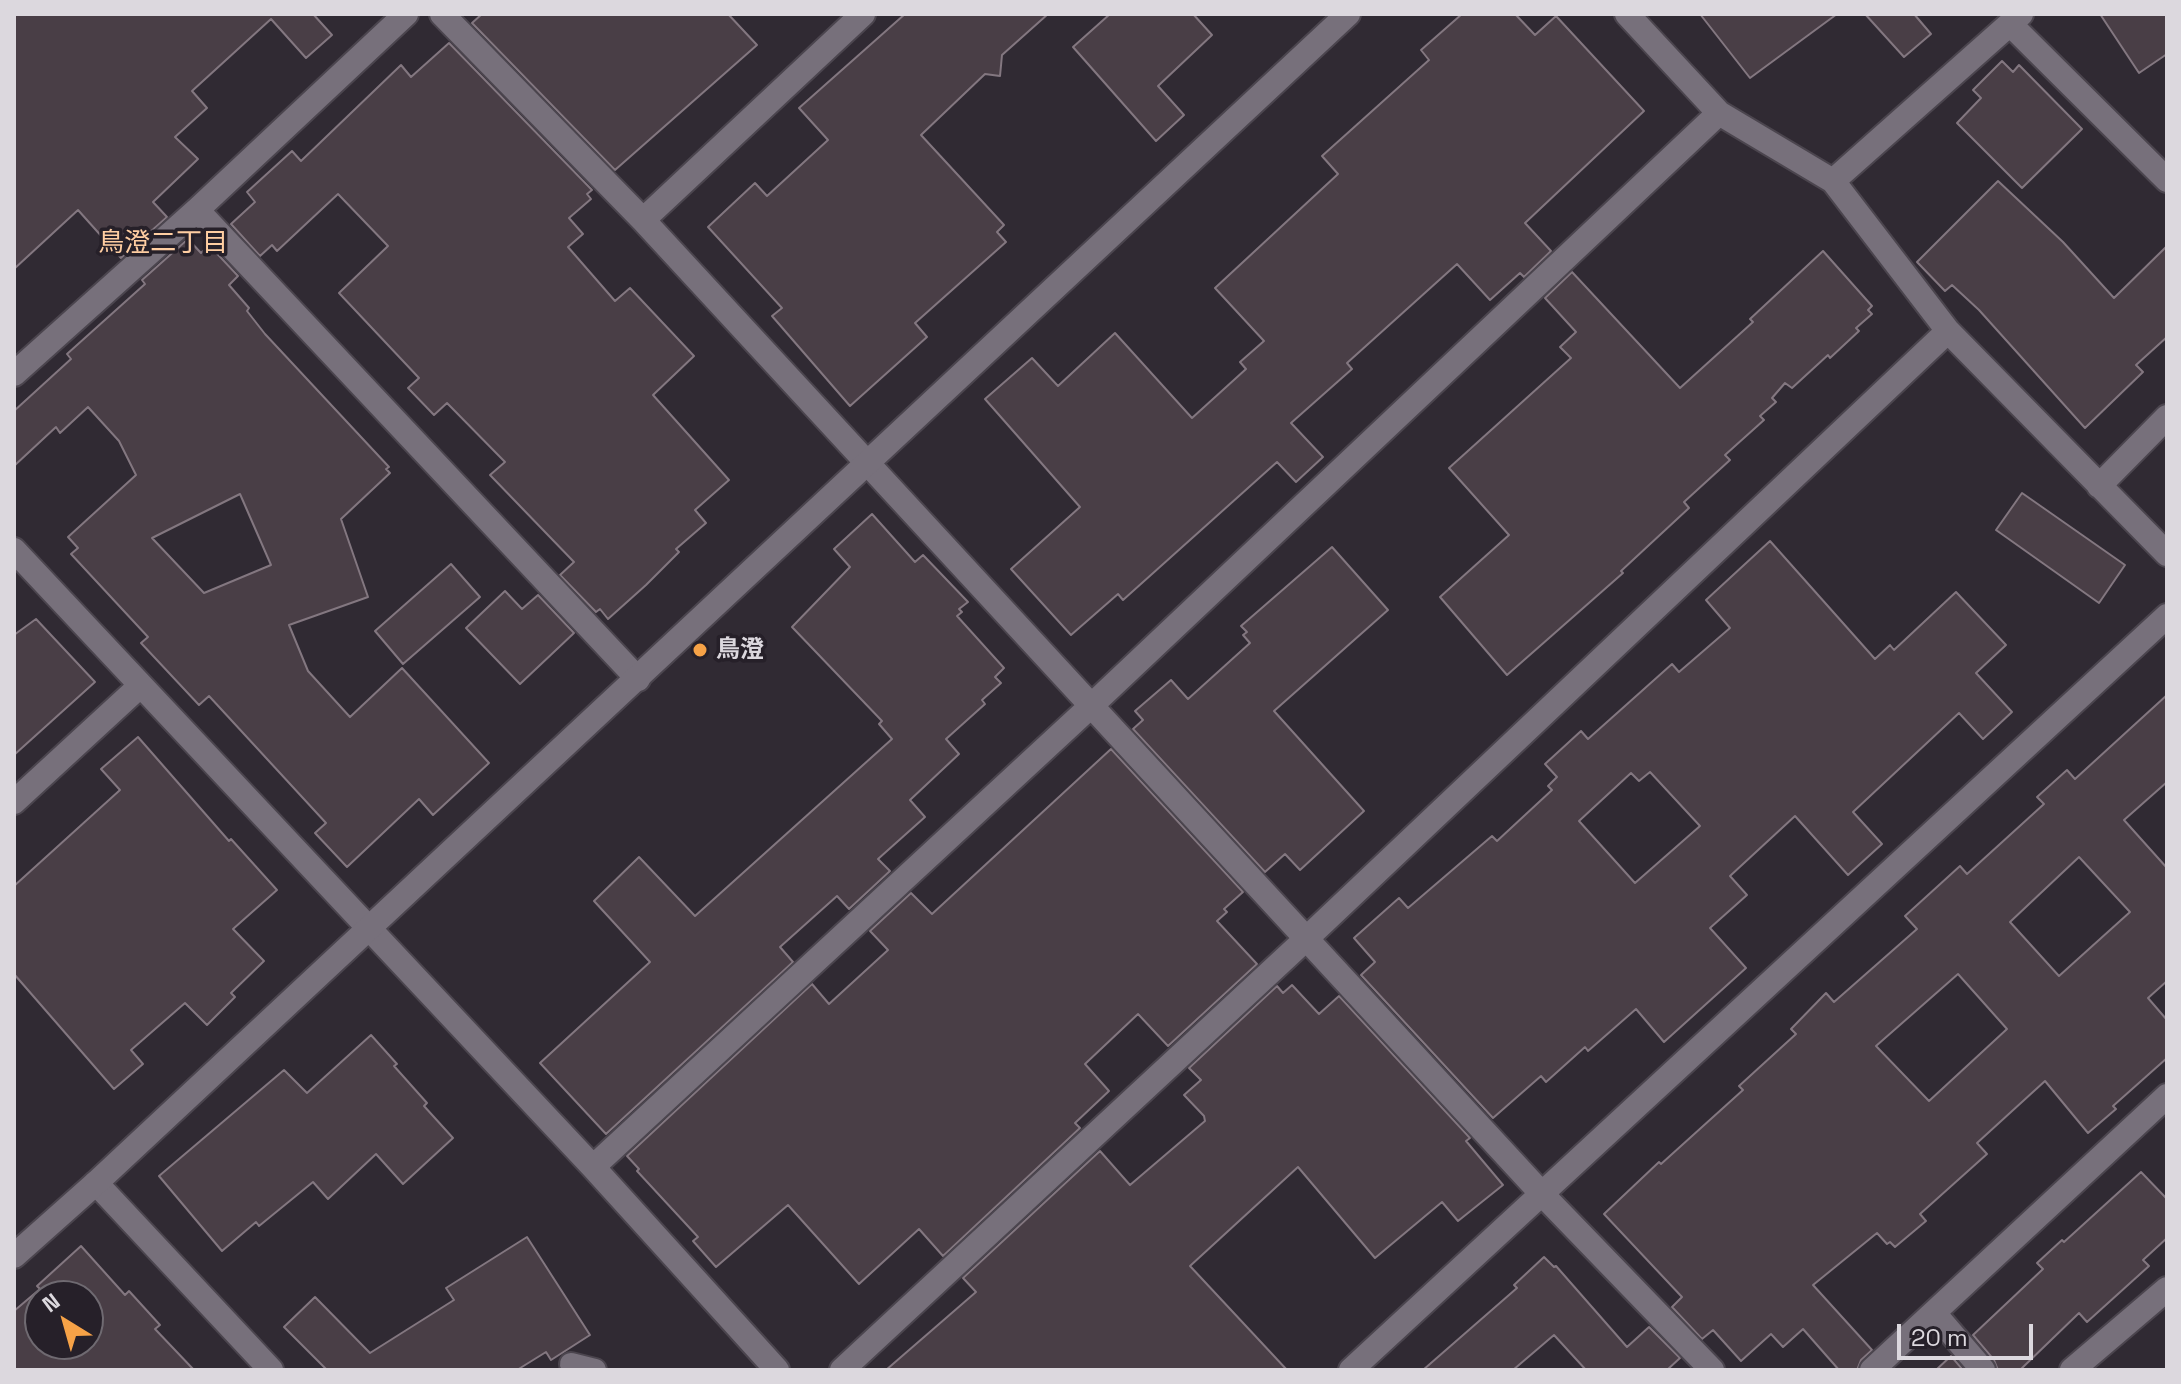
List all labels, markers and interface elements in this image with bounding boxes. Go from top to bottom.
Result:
district label: 鳥澄二丁目 [98,228,228,260]
place label: 鳥澄 [716,636,764,664]
marker: 鳥澄 [691,641,709,659]
north arrow [24,1280,104,1360]
text: N [36,1287,65,1318]
scale bar [1901,1308,2037,1358]
text: 20 m [1911,1322,1968,1353]

